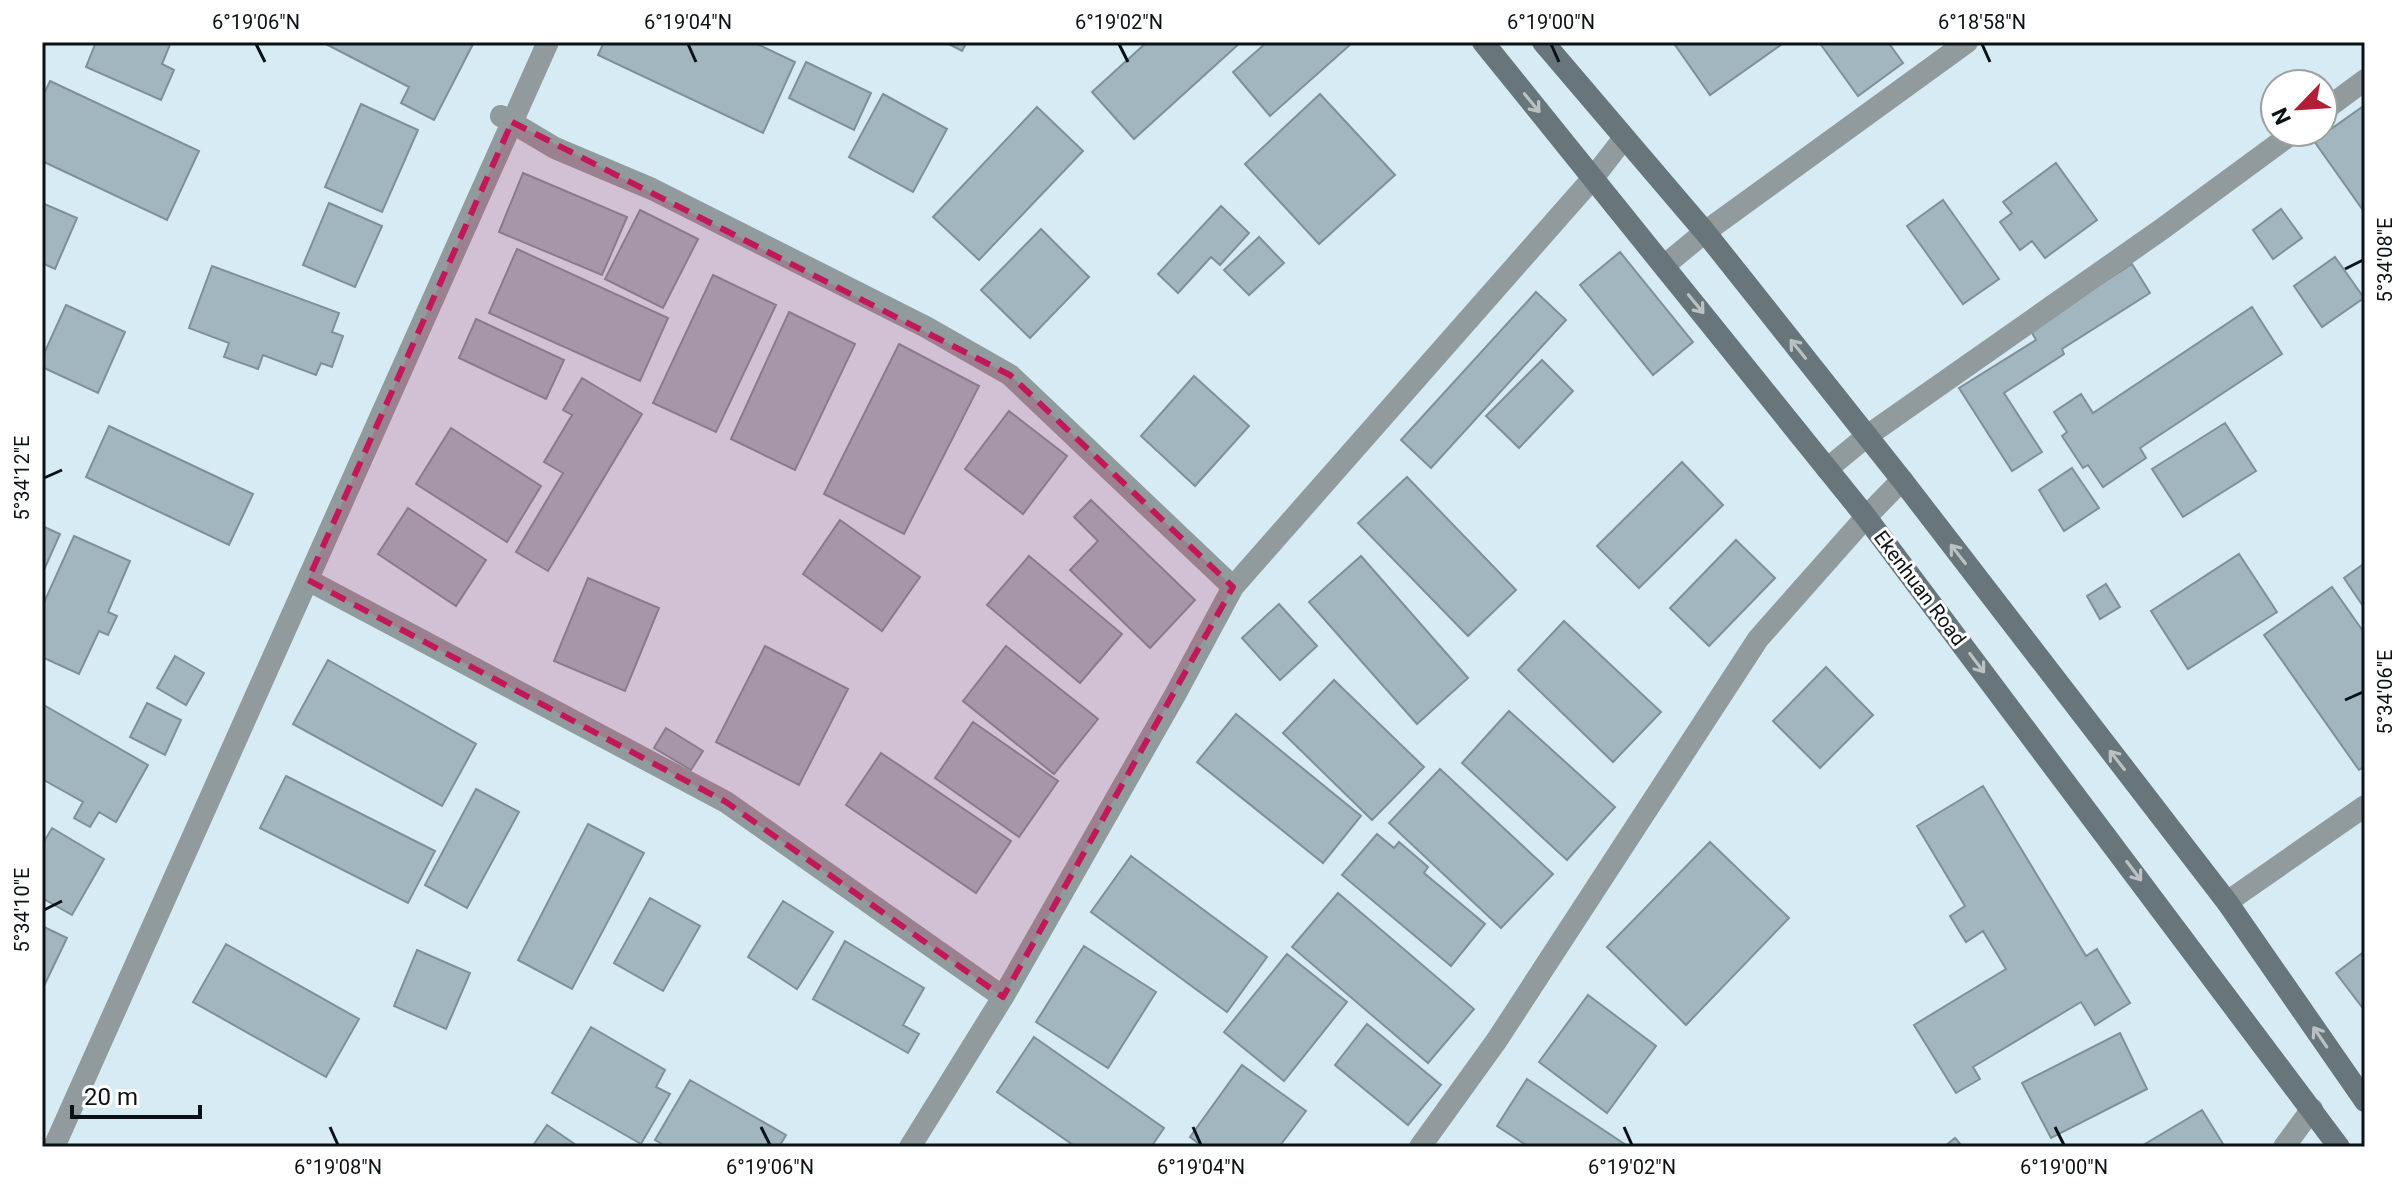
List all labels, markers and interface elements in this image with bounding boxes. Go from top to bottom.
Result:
text: 6°19'06"N [212,10,300,34]
text: 6°19'04"N [644,10,732,34]
text: 6°19'02"N [1075,10,1163,34]
text: 6°19'00"N [1507,10,1595,34]
text: 6°18'58"N [1938,10,2026,34]
north arrow [2259,68,2339,148]
one-way arrow [1523,92,1541,112]
text: N [2267,104,2296,129]
text: 5°34'08"E [2373,218,2397,302]
one-way arrow [1687,293,1705,314]
one-way arrow [1789,339,1807,360]
text: 5°34'12"E [10,436,34,520]
street label: Ekenhuan Road [1869,526,1971,650]
one-way arrow [1950,543,1967,565]
text: 5°34'06"E [2373,650,2397,734]
one-way arrow [1969,652,1986,673]
one-way arrow [2109,749,2126,771]
one-way arrow [2125,859,2142,881]
text: 5°34'10"E [10,868,34,952]
one-way arrow [2312,1026,2329,1048]
scale bar [72,1069,200,1119]
text: 20 m [84,1083,138,1111]
text: 6°19'08"N [294,1155,382,1179]
text: 6°19'06"N [726,1155,814,1179]
text: 6°19'04"N [1157,1155,1245,1179]
text: 6°19'02"N [1588,1155,1676,1179]
text: 6°19'00"N [2020,1155,2108,1179]

